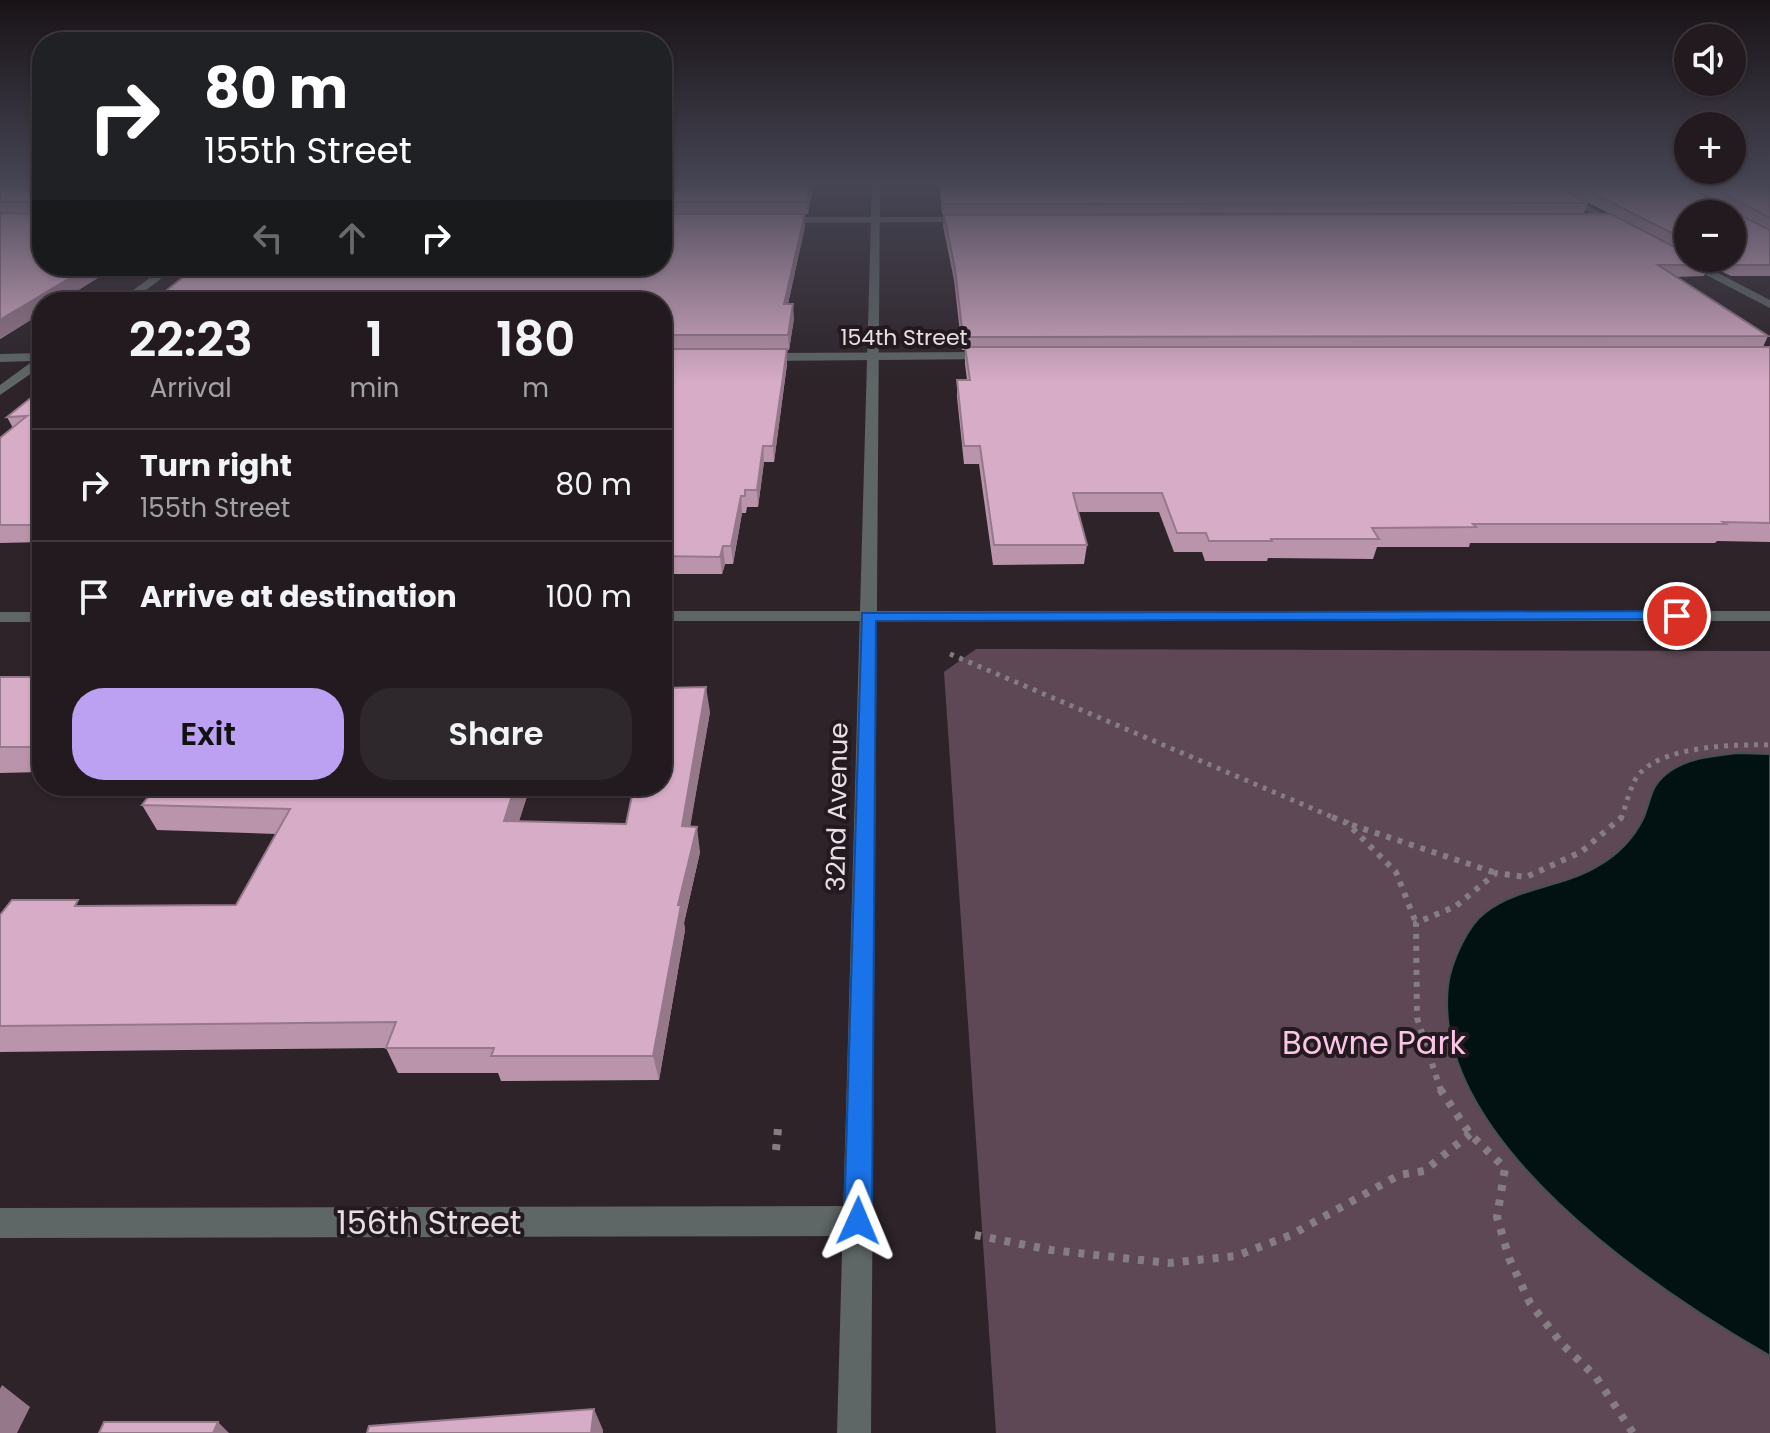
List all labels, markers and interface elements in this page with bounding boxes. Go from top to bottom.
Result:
map controls [1674,24,1746,272]
button: sound [1674,24,1746,96]
text: 80 m [204,49,348,128]
icon: right [72,64,176,168]
button: + [1674,112,1746,184]
text: 155th Street [204,125,412,176]
button: − [1674,200,1746,272]
icon: left [246,216,290,260]
icon: ahead [330,216,374,260]
icon: right [414,216,458,260]
text: 22:23 [129,306,253,373]
text: 1 [366,306,383,373]
text: 180 [496,306,575,373]
street label: 154th Street [840,322,968,353]
text: Arrival [150,370,232,406]
text: min [349,370,399,406]
text: m [522,370,549,406]
text: Turn right [140,444,292,487]
icon: right [72,463,116,507]
text: 80 m [555,463,632,506]
text: 155th Street [140,490,290,526]
icon: arrive [72,575,116,619]
text: Arrive at destination [140,575,457,618]
text: 100 m [546,575,632,618]
pin [1643,582,1711,650]
icon: arrive [1655,594,1699,638]
button: Exit [72,688,344,780]
button: Share [360,688,632,780]
street label: 32nd Avenue [818,722,856,892]
park label: Bowne Park [1282,1020,1466,1065]
position arrow [816,1179,900,1263]
street label: 156th Street [336,1200,522,1245]

